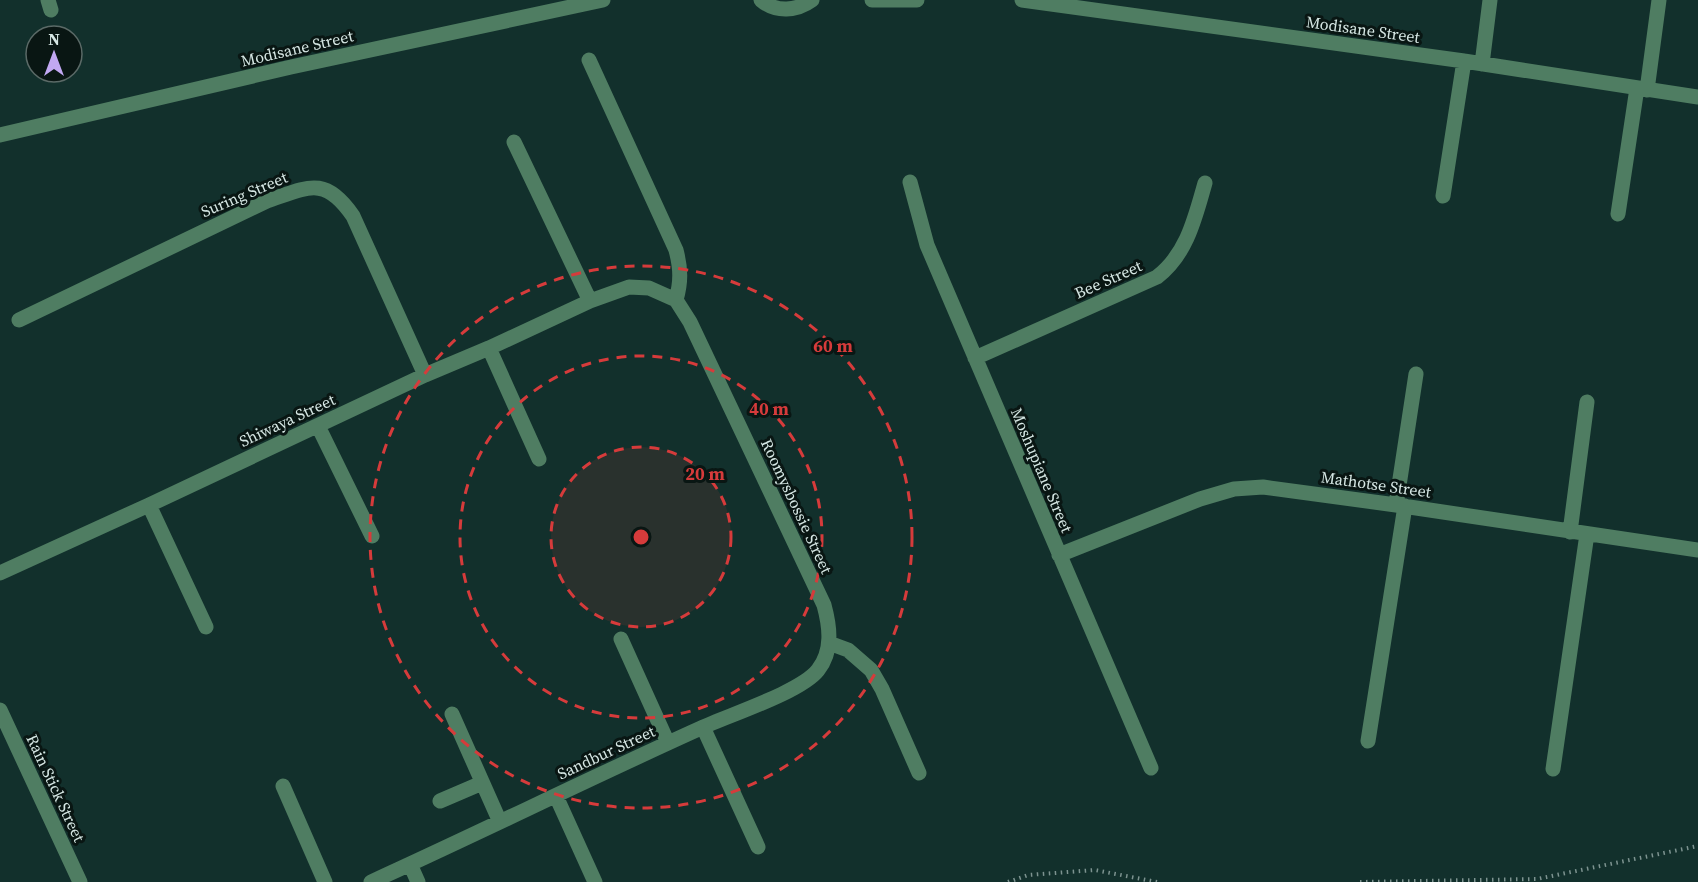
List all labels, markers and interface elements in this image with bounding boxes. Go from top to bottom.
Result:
street label: Modisane Street [1305,10,1422,48]
north arrow [24,24,84,84]
street label: Modisane Street [239,24,356,72]
text: N [48,28,60,50]
street label: Suring Street [197,166,291,222]
street label: Bee Street [1071,254,1146,304]
text: 60 m [813,333,853,358]
street label: Shiwaya Street [236,388,339,452]
text: 40 m [749,396,789,421]
street label: Moshupiane Street [1006,404,1079,536]
street label: Roomysbossie Street [756,435,838,578]
text: 20 m [685,461,725,486]
street label: Mathotse Street [1319,465,1433,503]
centre of rings [631,527,651,547]
street label: Sandbur Street [554,719,659,784]
street label: Rain Stick Street [21,731,91,846]

